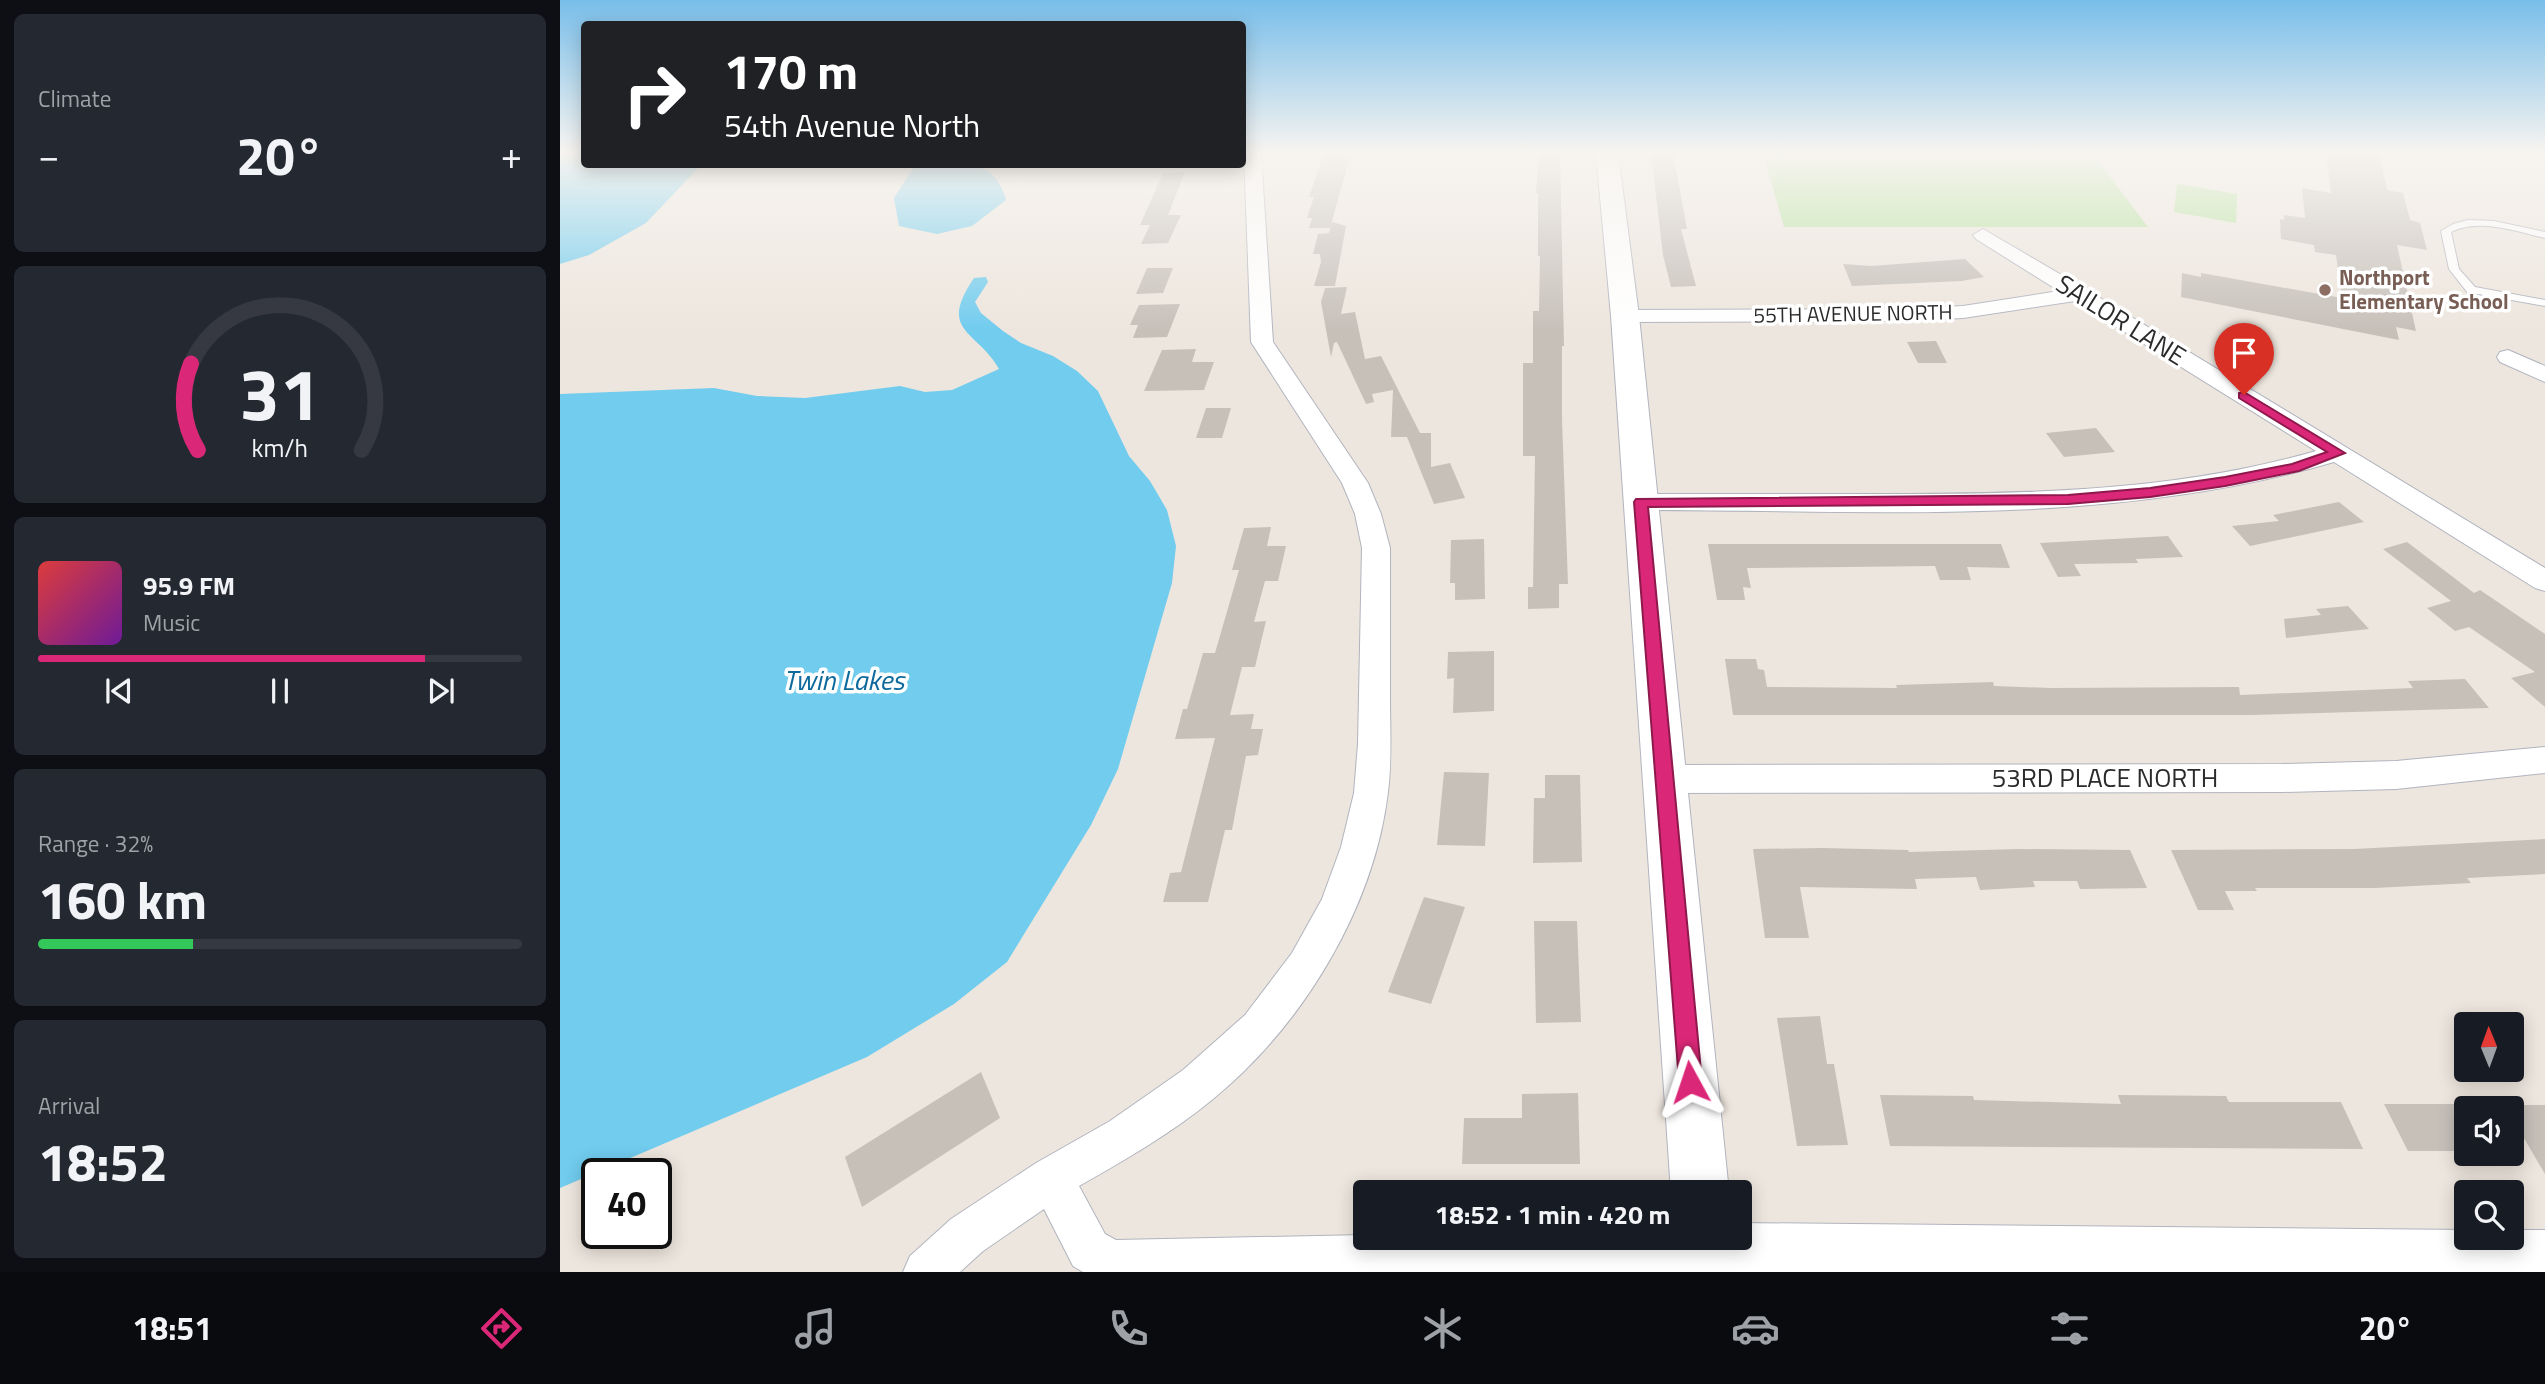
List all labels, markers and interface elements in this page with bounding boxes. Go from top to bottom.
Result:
text: 170 m [724,33,858,108]
icon: right [609,49,700,140]
text: Climate [38,81,111,116]
text: 54th Avenue North [724,101,980,149]
text: 20° [236,116,324,195]
text: − [38,126,59,184]
text: + [501,126,522,184]
place label: Northport Elementary School [2339,261,2509,317]
street label: SAILOR LANE [2049,264,2194,375]
marker: Northport Elementary School [2317,282,2333,298]
street label: 55TH AVENUE NORTH [1753,295,1953,331]
pin [2214,323,2274,395]
icon: arrive [2225,334,2263,372]
text: 31 [239,339,321,449]
text: km/h [252,429,308,467]
text: 95.9 FM [143,566,235,605]
text: Music [143,605,200,640]
water label: Twin Lakes [784,658,906,701]
icon: previous [100,672,138,710]
icon: pause [261,672,299,710]
icon: next [422,672,460,710]
street label: 53RD PLACE NORTH [1992,758,2218,797]
text: Range · 32% [38,826,153,861]
text: 160 km [38,860,207,939]
north arrow [2454,1012,2524,1082]
map controls [2454,1012,2524,1250]
position arrow [1653,1045,1727,1119]
text: Arrival [38,1088,100,1123]
button: sound [2454,1096,2524,1166]
text: 18:52 [38,1122,168,1201]
speed limit sign: 40 [581,1158,672,1249]
button: search [2454,1180,2524,1250]
text: 18:52 · 1 min · 420 m [1435,1195,1670,1234]
text: 18:51 [132,1304,212,1352]
icon: directions [477,1304,526,1353]
icon: music [791,1304,840,1353]
icon: phone [1104,1304,1153,1353]
icon: climate [1418,1304,1467,1353]
icon: car [1731,1304,1780,1353]
icon: filters [2045,1304,2094,1353]
text: 20° [2359,1304,2413,1352]

